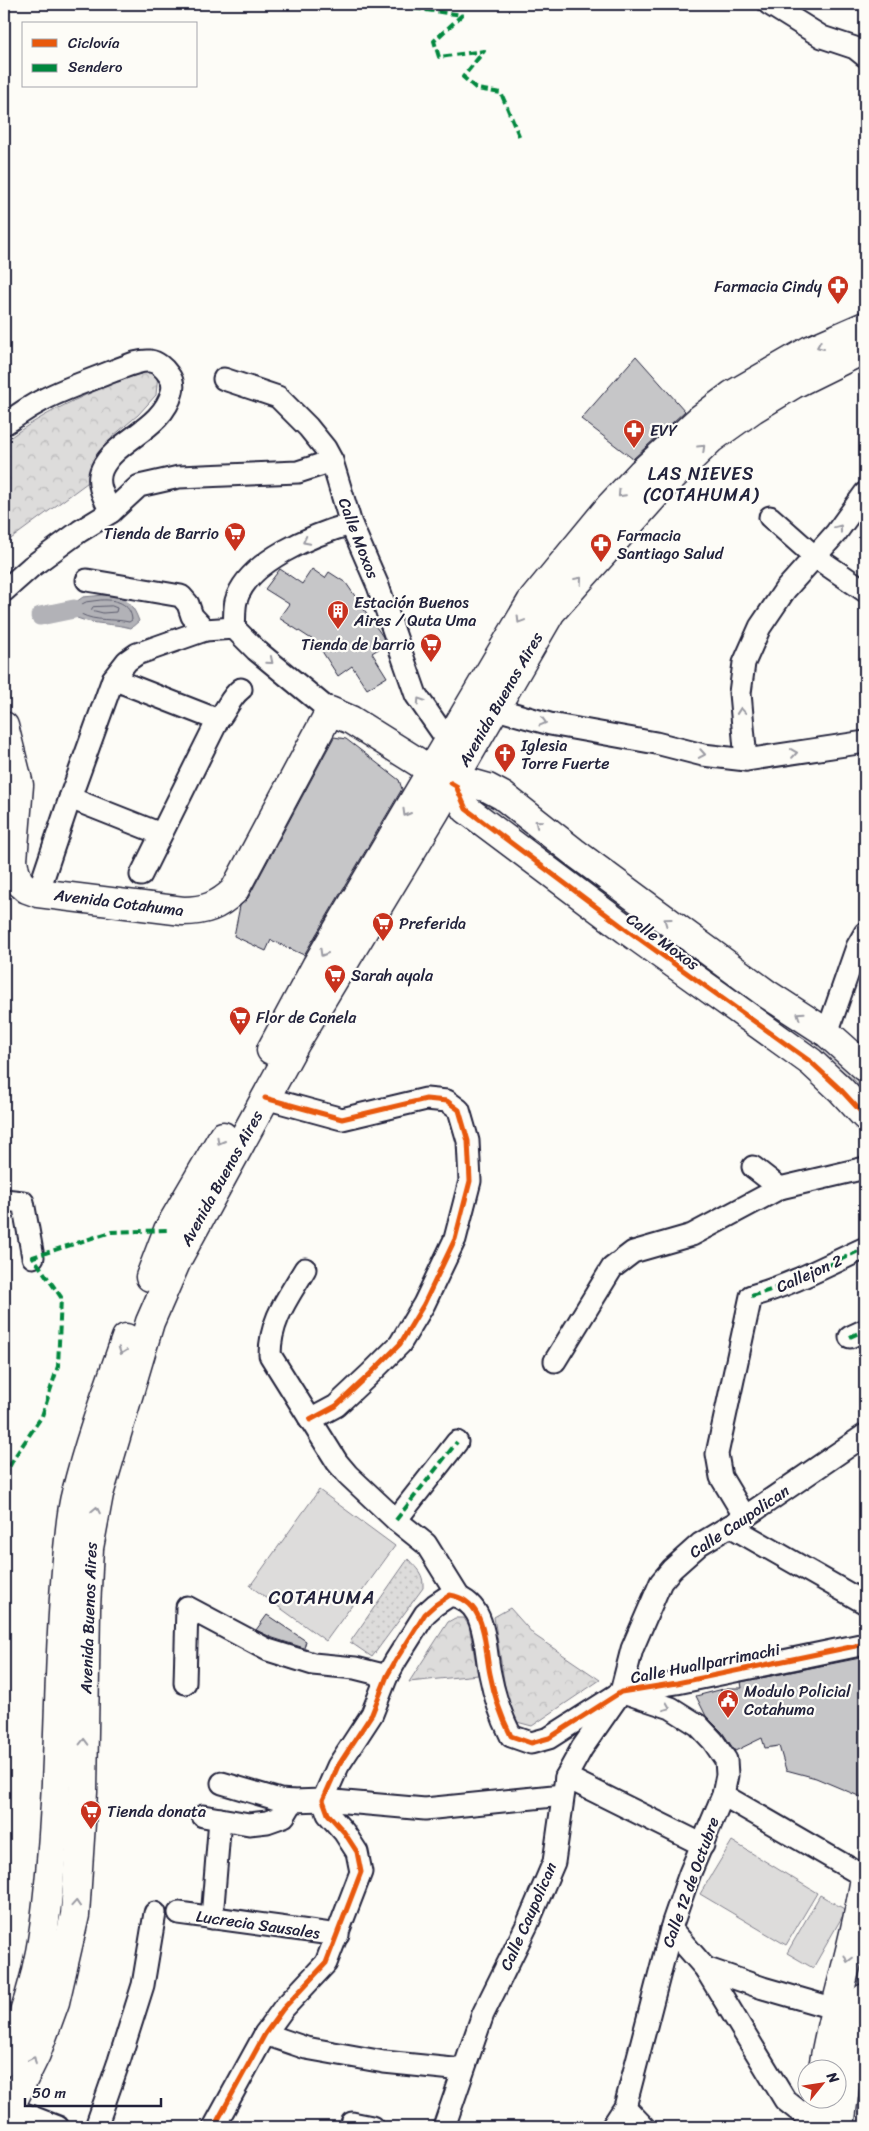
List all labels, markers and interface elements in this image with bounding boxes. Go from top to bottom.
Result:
legend [22,22,198,88]
text: Ciclovía [68,30,120,56]
text: Sendero [68,54,123,80]
place label: Farmacia Cindy [714,272,823,301]
pharmacy icon: Farmacia Cindy [826,274,850,305]
one-way arrow [817,340,825,350]
place label: EVY [650,416,678,445]
pharmacy icon: EVY [622,418,646,449]
one-way arrow [696,445,705,454]
district label: LAS NIEVES (COTAHUMA) [643,458,760,511]
one-way arrow [618,488,627,497]
street label: Calle Moxos [330,493,387,584]
place label: Tienda de Barrio [104,519,219,548]
supermarket icon: Tienda de Barrio [223,521,247,552]
place label: Farmacia Santiago Salud [617,521,725,568]
one-way arrow [834,525,842,534]
pharmacy icon: Farmacia Santiago Salud [589,532,613,563]
one-way arrow [302,535,311,545]
one-way arrow [573,576,582,585]
place label: Estación Buenos Aires / Quta Uma [353,588,476,635]
building icon: Estación Buenos Aires / Quta Uma [326,599,350,630]
one-way arrow [516,615,526,624]
street label: Avenida Buenos Aires [449,626,551,773]
place label: Tienda de barrio [301,630,415,659]
supermarket icon: Tienda de barrio [419,632,443,663]
one-way arrow [264,656,273,665]
one-way arrow [417,698,426,707]
one-way arrow [736,707,747,715]
one-way arrow [538,716,546,726]
place label: Iglesia Torre Fuerte [520,731,609,778]
church icon: Iglesia Torre Fuerte [493,742,517,773]
one-way arrow [698,748,706,759]
one-way arrow [790,748,798,759]
one-way arrow [402,807,412,816]
one-way arrow [534,820,543,829]
street label: Avenida Cotahuma [52,880,185,925]
street label: Calle Moxos [620,905,706,978]
place label: Preferida [399,909,466,938]
supermarket icon: Preferida [371,911,395,942]
one-way arrow [663,918,673,927]
one-way arrow [320,947,330,956]
place label: Sarah ayala [351,961,434,990]
supermarket icon: Sarah ayala [323,963,347,994]
place label: Flor de Canela [256,1003,357,1032]
supermarket icon: Flor de Canela [228,1005,252,1036]
one-way arrow [796,1012,805,1022]
street label: Avenida Buenos Aires [171,1104,271,1253]
one-way arrow [216,1136,226,1145]
street label: Callejon 2 [771,1246,847,1301]
one-way arrow [117,1346,127,1355]
street label: Calle Caupolican [683,1477,796,1566]
one-way arrow [90,1505,100,1514]
street label: Avenida Buenos Aires [71,1541,106,1695]
district label: COTAHUMA [269,1581,375,1614]
street label: Calle Huallparrimachi [628,1635,783,1692]
place label: Modulo Policial Cotahuma [744,1677,851,1724]
public building icon: Modulo Policial Cotahuma [716,1688,740,1719]
one-way arrow [662,1701,671,1712]
one-way arrow [79,1737,89,1745]
place label: Tienda donata [107,1797,206,1826]
supermarket icon: Tienda donata [79,1799,103,1830]
street label: Calle 12 de Octubre [653,1813,728,1952]
street label: Calle Caupolican [492,1857,565,1975]
one-way arrow [70,1899,81,1907]
street label: Lucrecia Sausales [194,1901,322,1948]
one-way arrow [843,1955,854,1964]
one-way arrow [27,2056,37,2065]
north arrow [796,2058,846,2108]
text: N [819,2066,846,2088]
scale bar [25,2076,161,2108]
text: 50 m [32,2080,67,2106]

